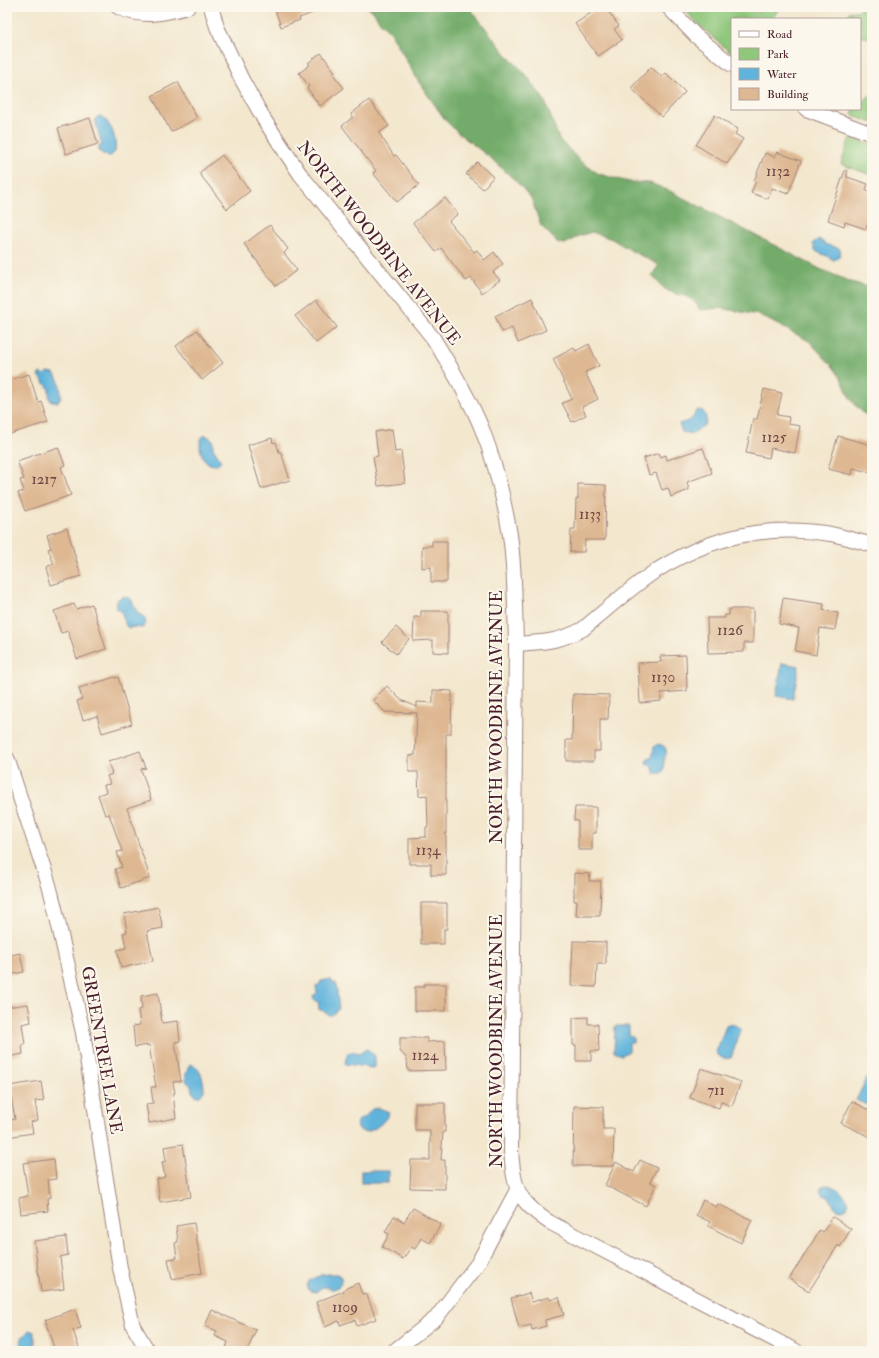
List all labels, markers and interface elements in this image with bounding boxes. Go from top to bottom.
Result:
legend [731,18,861,110]
text: Road [767,27,792,42]
text: Park [767,47,789,62]
text: Water [766,67,797,82]
text: Building [767,87,810,102]
street label: NORTH WOODBINE AVENUE [293,137,465,349]
house number: 1132 [766,162,790,181]
house number: 1125 [762,428,787,447]
house number: 1217 [31,470,57,489]
house number: 1133 [579,505,601,524]
street label: NORTH WOODBINE AVENUE [486,590,507,844]
house number: 1126 [717,621,744,640]
house number: 1130 [651,668,675,687]
house number: 1134 [416,841,441,860]
street label: NORTH WOODBINE AVENUE [486,914,507,1168]
street label: GREENTREE LANE [77,964,127,1136]
house number: 1124 [412,1046,439,1065]
house number: 711 [707,1081,725,1100]
house number: 1109 [332,1298,358,1317]

